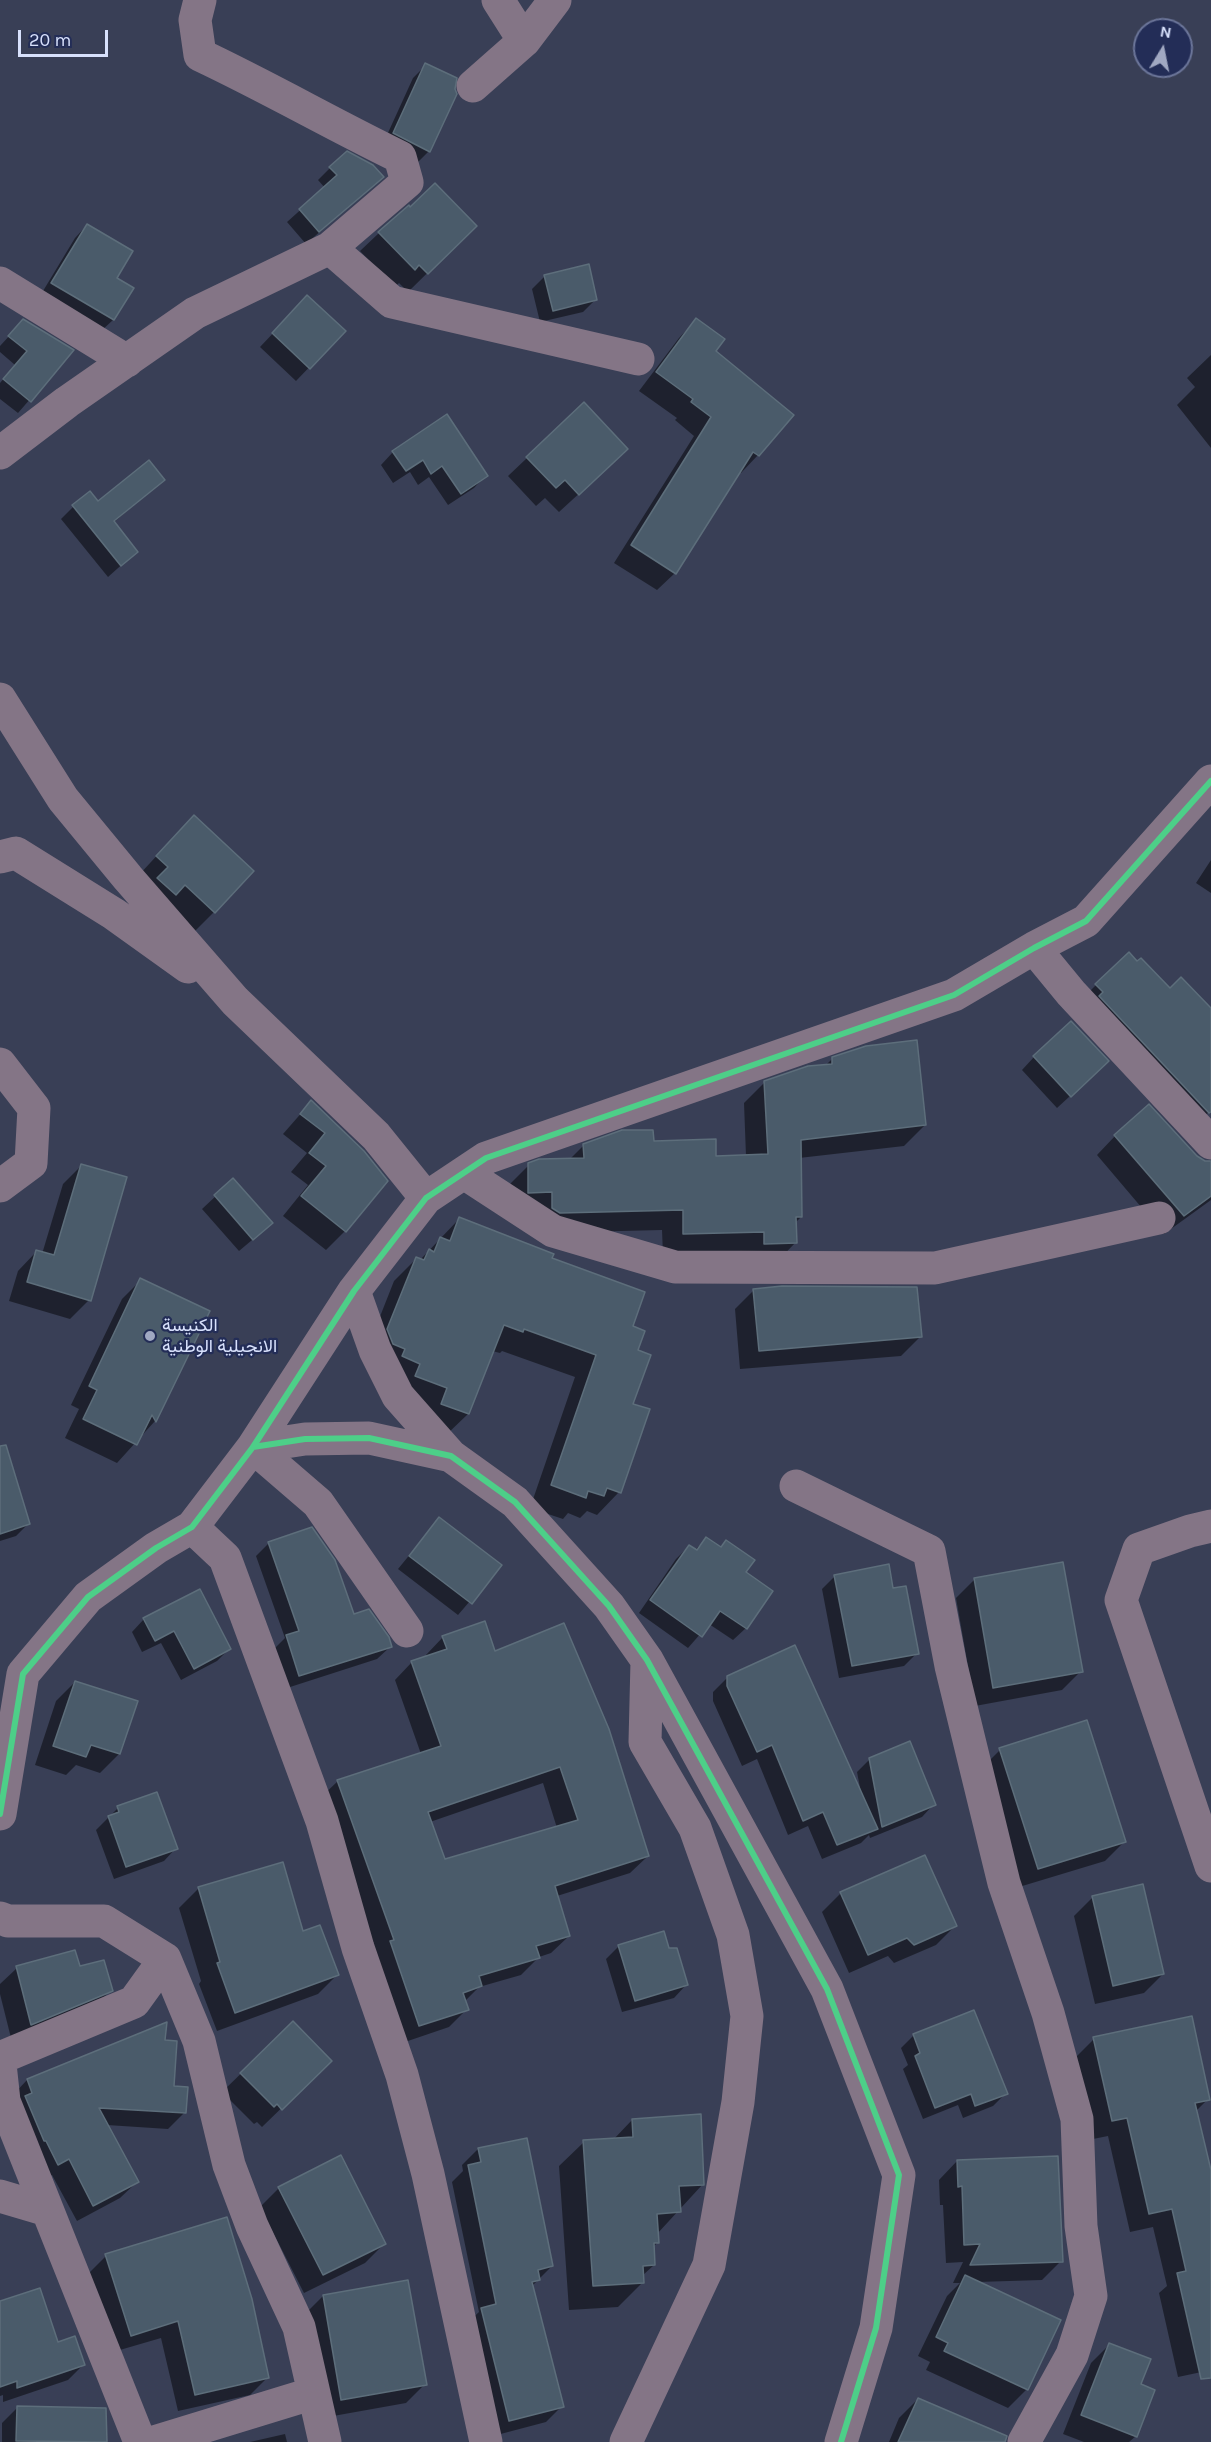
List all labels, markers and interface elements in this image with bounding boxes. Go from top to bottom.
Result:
scale bar [21,18,111,56]
north arrow [1133,18,1193,78]
text: N [1159,21,1173,42]
text: 20 m [29,29,71,51]
place label: الكنيسة الانجيلية الوطنية [162,1315,277,1358]
marker: الكنيسة الانجيلية الوطنية [143,1329,157,1343]

